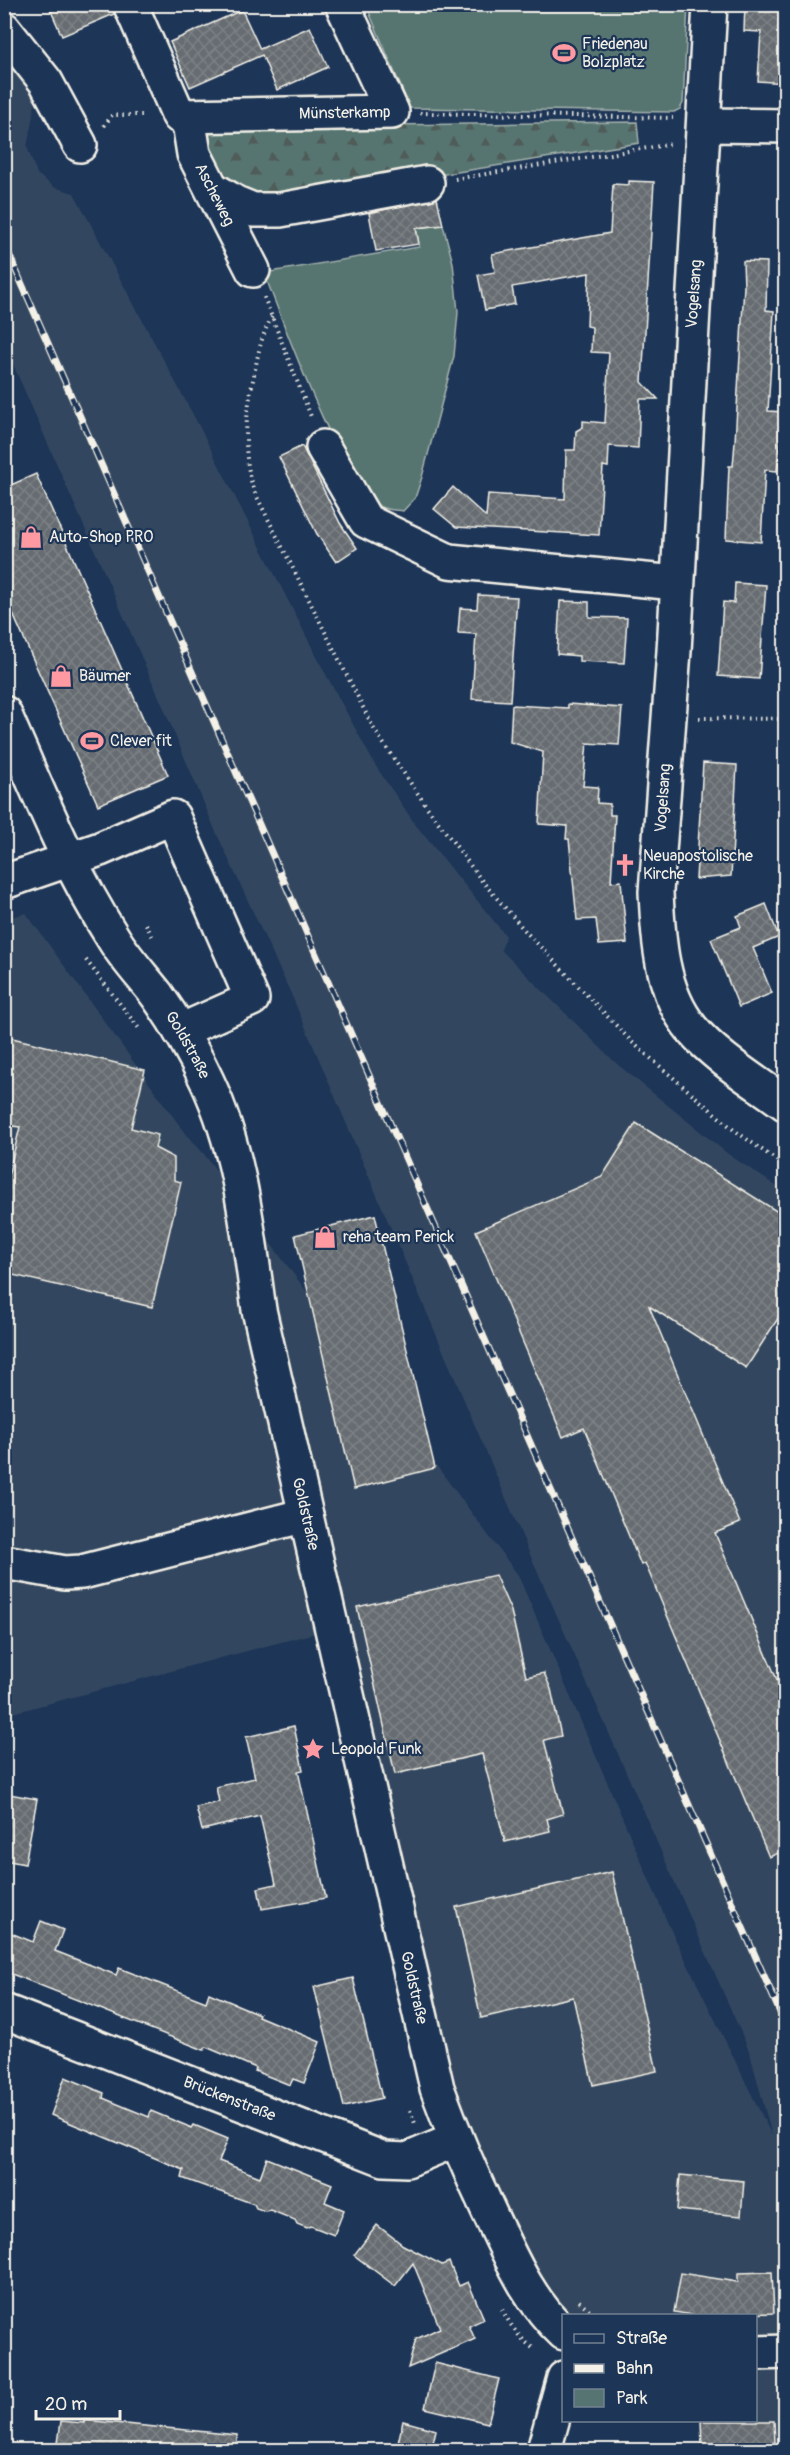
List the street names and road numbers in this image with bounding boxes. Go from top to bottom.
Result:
street label: Münsterkamp [299,102,391,124]
street label: Ascheweg [190,160,239,229]
street label: Vogelsang [682,259,706,329]
street label: Vogelsang [651,763,675,833]
street label: Goldstraße [161,1007,214,1082]
street label: Goldstraße [288,1476,324,1553]
street label: Goldstraße [396,1949,432,2026]
street label: Brückenstraße [180,2072,279,2126]

